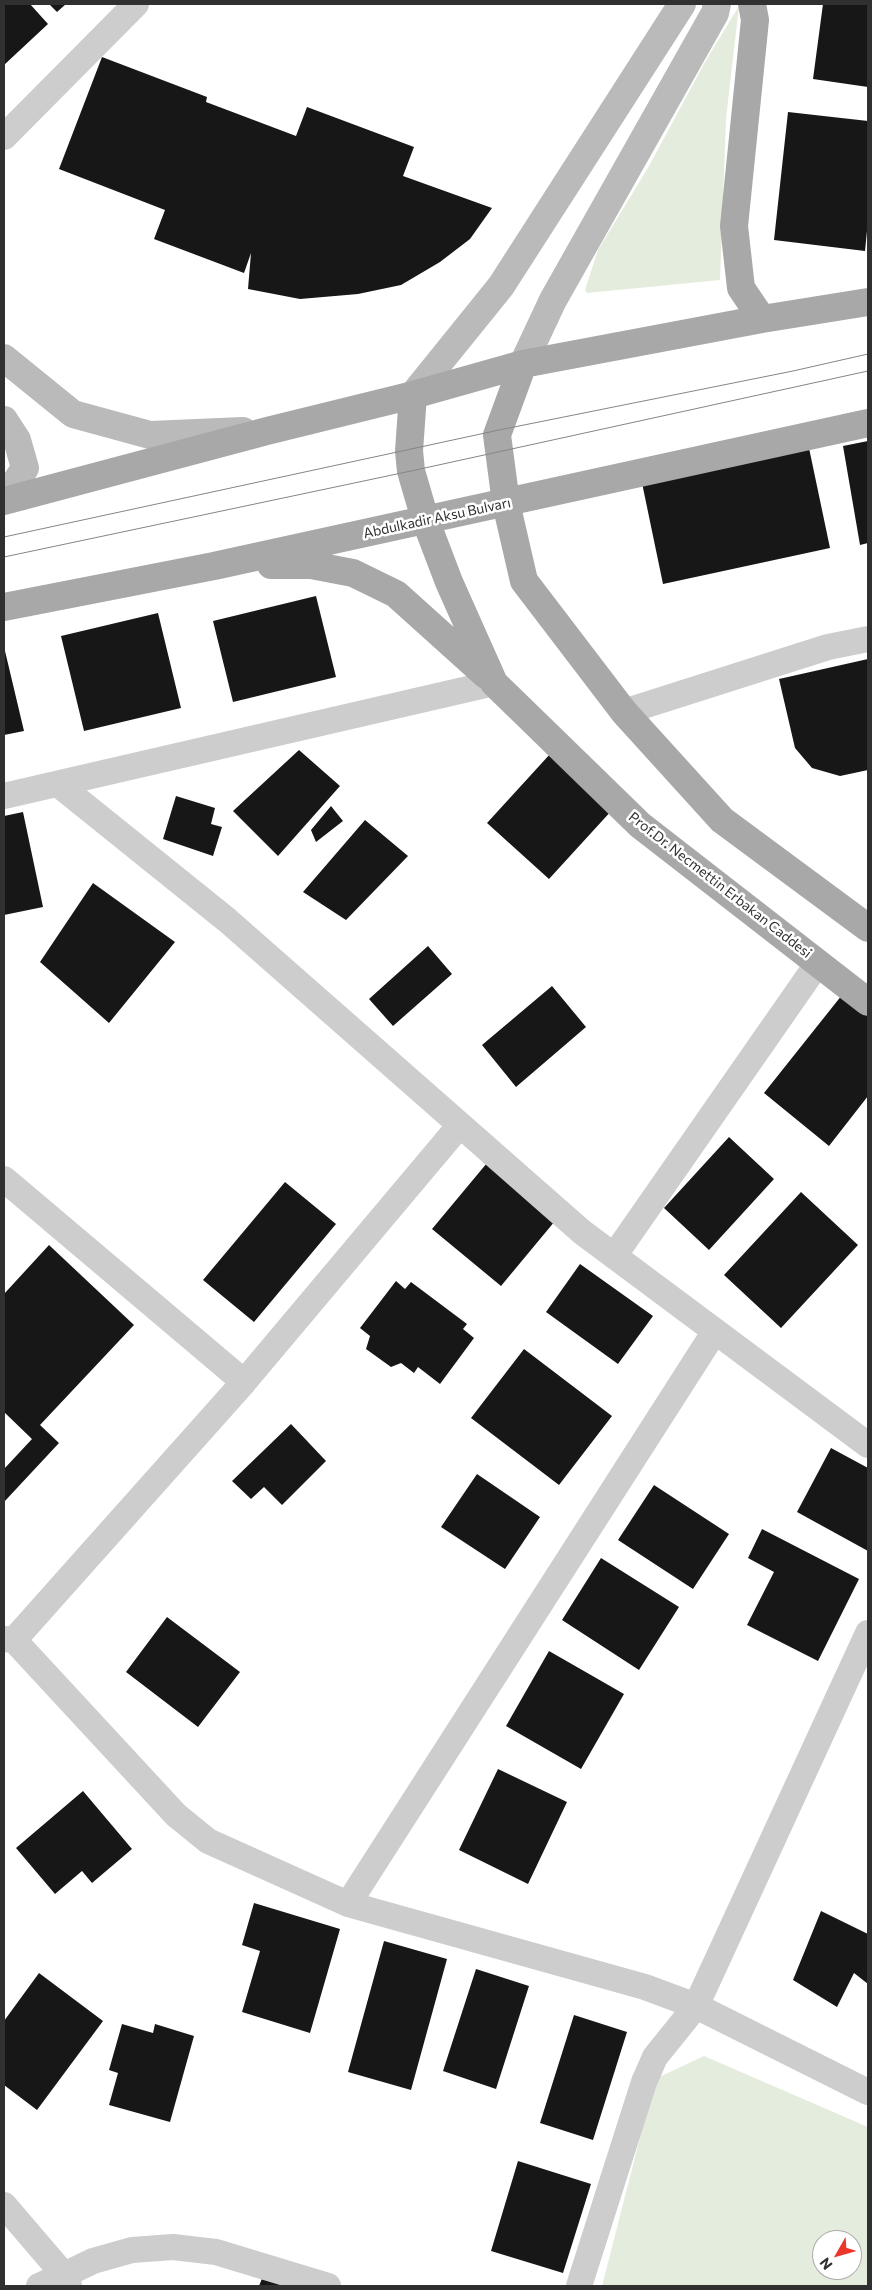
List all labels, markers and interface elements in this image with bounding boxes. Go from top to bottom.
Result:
street label: Abdulkadir Aksu Bulvarı [362,494,512,542]
street label: Prof.Dr. Necmettin Erbakan Caddesi [625,808,815,962]
north arrow [812,2230,862,2280]
text: N [816,2255,836,2273]

